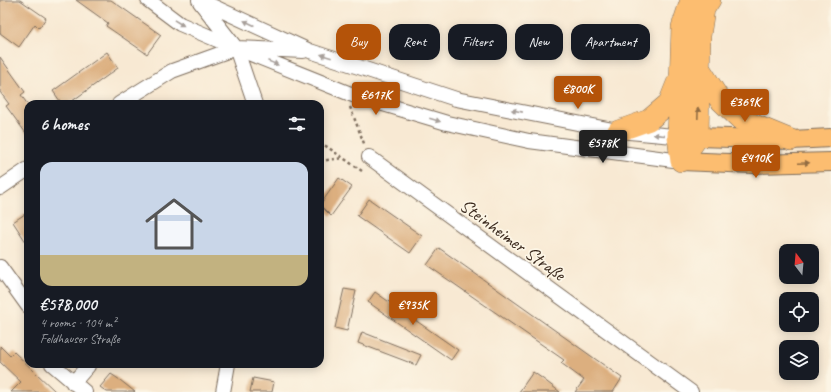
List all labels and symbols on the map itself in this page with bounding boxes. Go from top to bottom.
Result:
one-way arrow [173,19,185,26]
one-way arrow [243,20,255,26]
one-way arrow [320,53,332,59]
one-way arrow [267,60,279,66]
pin: €800K [550,76,606,110]
pin: €617K [348,82,404,116]
pin: €369K [717,89,773,123]
one-way arrow [695,107,702,119]
one-way arrow [511,108,523,114]
one-way arrow [429,117,441,123]
pin: €578K [575,130,631,164]
one-way arrow [653,132,665,138]
pin: €410K [728,145,784,179]
one-way arrow [798,159,810,166]
street label: Steinheimer Straße [455,193,571,287]
north arrow [779,244,819,284]
pin: €935K [385,292,441,326]

